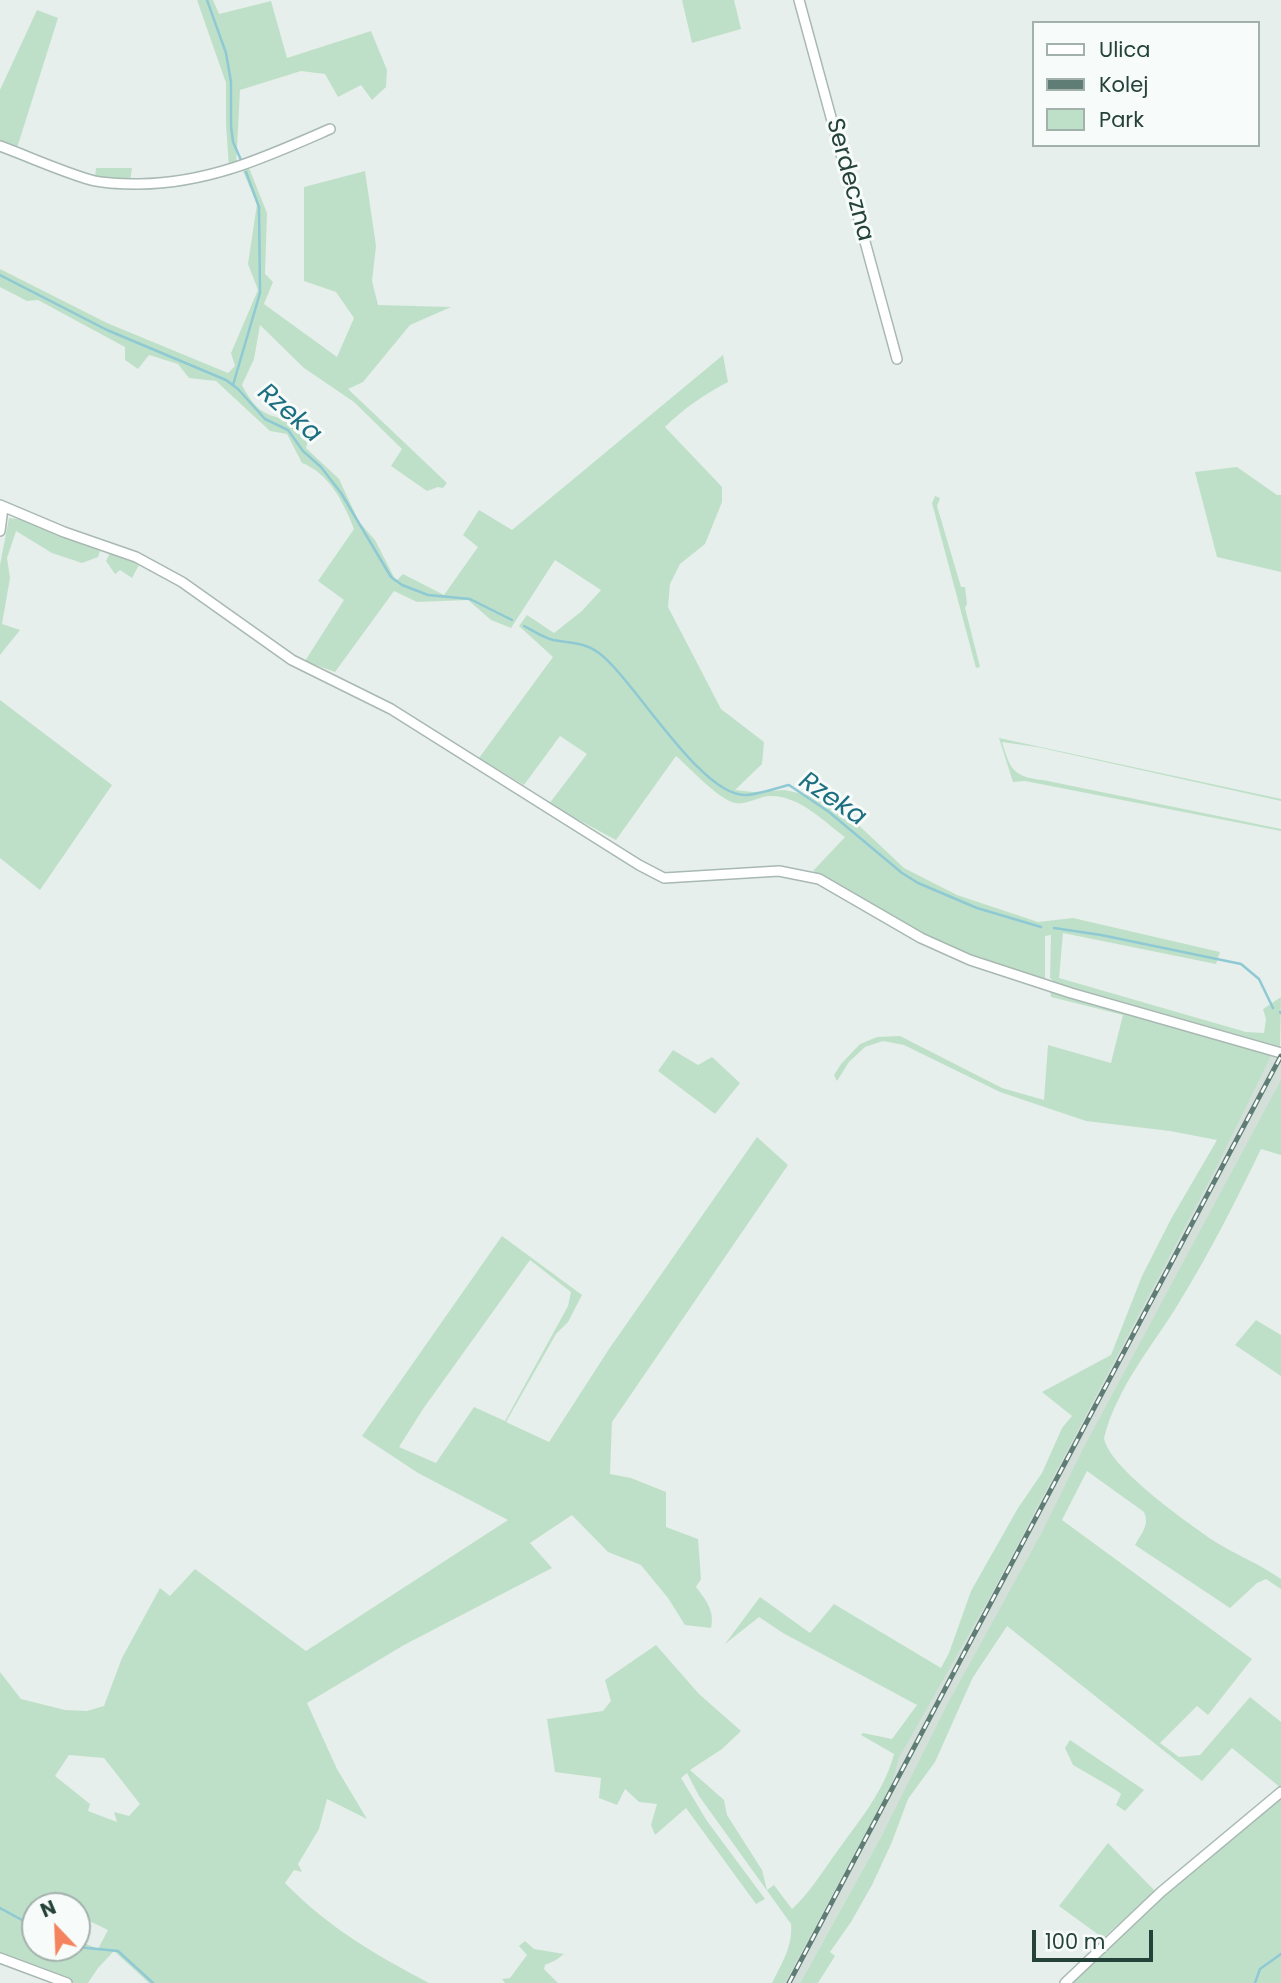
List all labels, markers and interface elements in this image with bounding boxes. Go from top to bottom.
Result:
legend [1032,21,1260,147]
text: Ulica [1099,35,1150,64]
text: Kolej [1099,70,1148,99]
text: Park [1099,105,1144,134]
street label: Serdeczna [819,115,879,245]
water label: Rzeka [251,378,327,450]
water label: Rzeka [792,766,872,834]
north arrow [21,1892,91,1962]
text: N [37,1894,60,1924]
scale bar [1036,1916,1157,1960]
text: 100 m [1045,1927,1105,1956]

